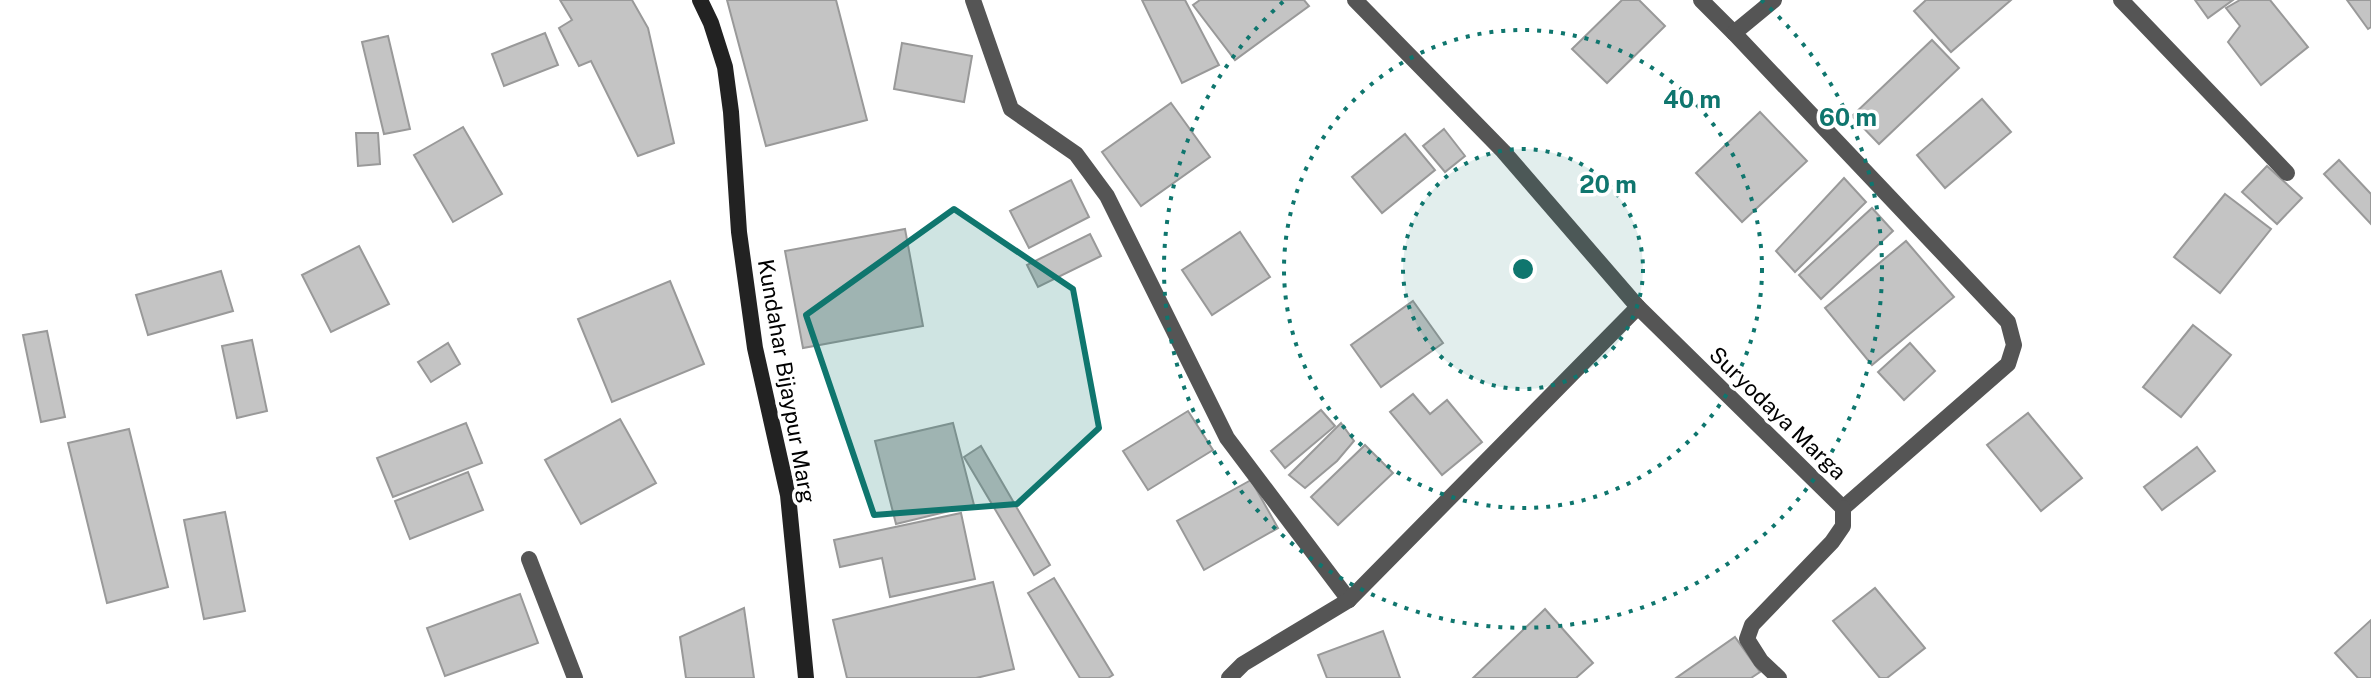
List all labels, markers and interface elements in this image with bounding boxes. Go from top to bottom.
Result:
text: 40 m [1663,85,1721,113]
text: 60 m [1819,103,1877,131]
text: 20 m [1579,170,1637,198]
centre of rings [1509,255,1537,283]
street label: Kundahar Bijaypur Marg [753,257,821,505]
street label: Suryodaya Marga [1704,341,1852,485]

